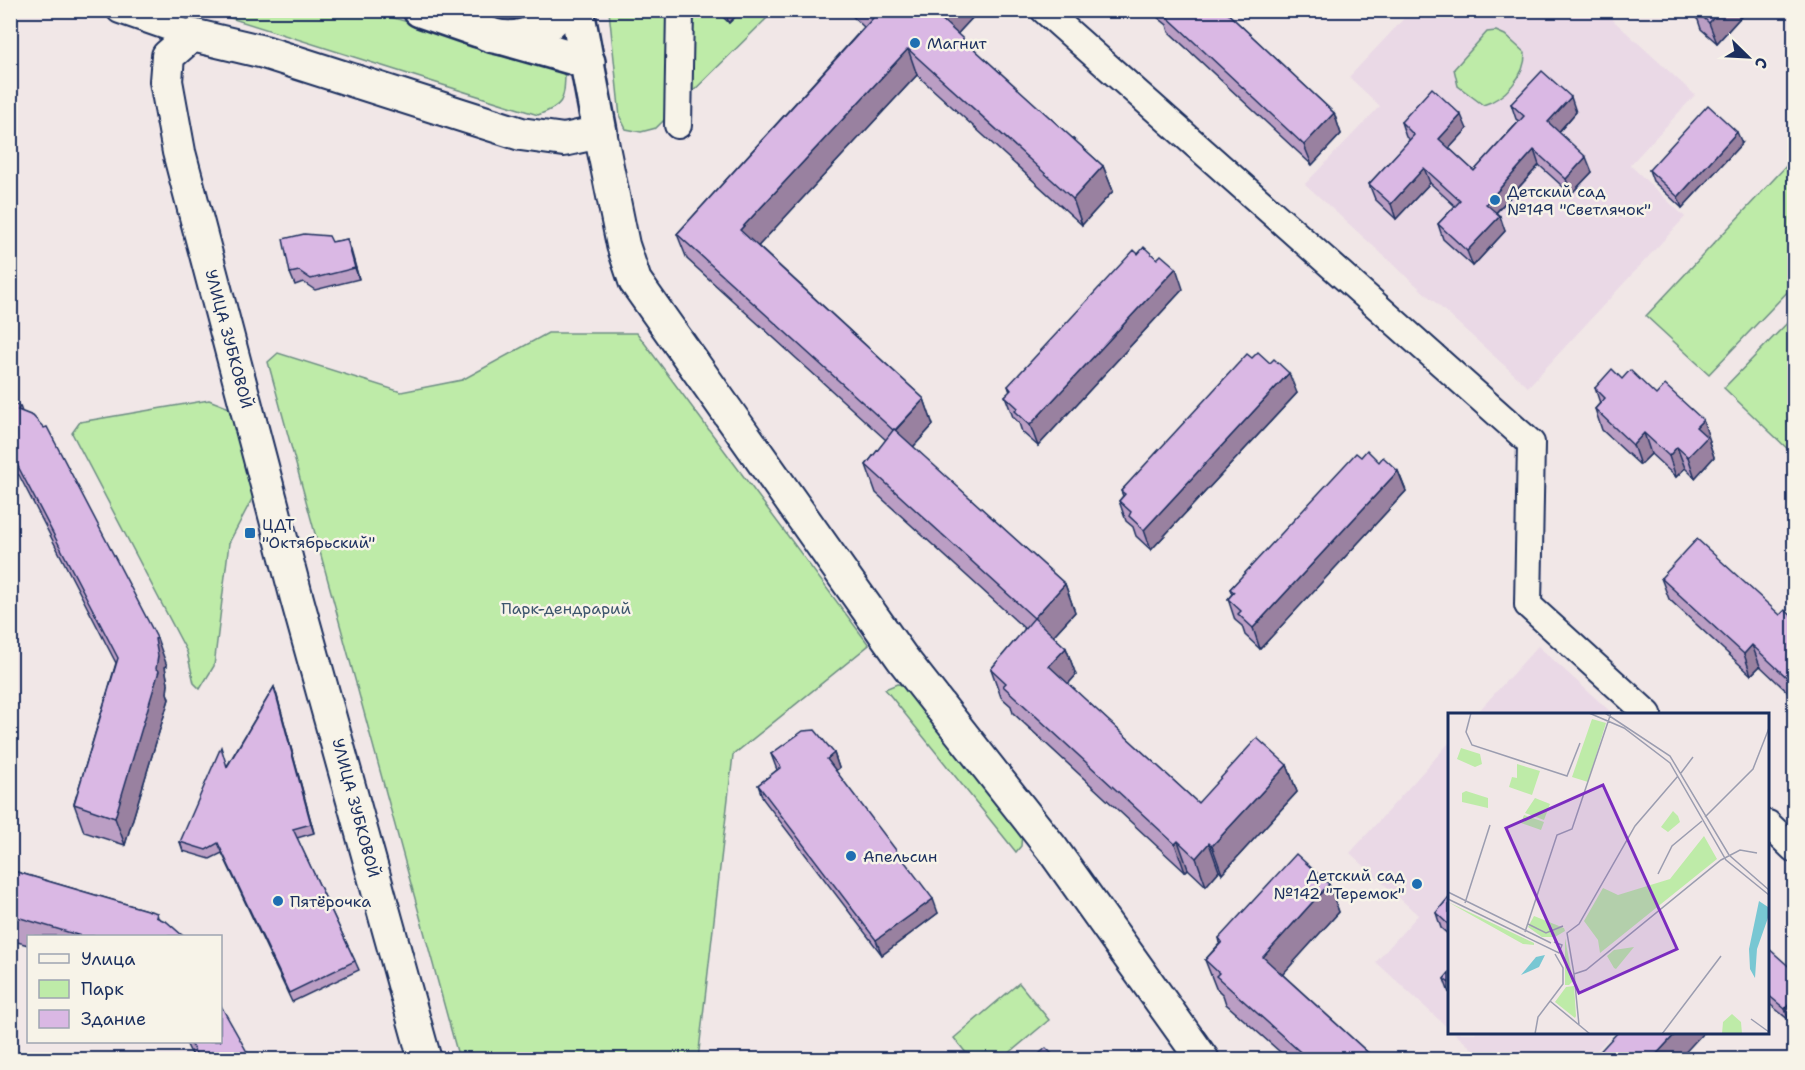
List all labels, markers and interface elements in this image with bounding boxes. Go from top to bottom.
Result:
north arrow [1718,27,1778,87]
place label: Магнит [927,33,988,54]
marker: Магнит [908,36,922,50]
text: С [1750,54,1773,72]
place label: Детский сад №149 "Светлячок" [1507,181,1651,220]
marker: Детский сад №149 "Светлячок" [1488,193,1502,207]
street label: УЛИЦА ЗУБКОВОЙ [200,267,258,411]
place label: ЦДТ "Октябрьский" [262,514,375,553]
marker: ЦДТ "Октябрьский" [243,526,257,540]
park label: Парк-дендрарий [501,598,631,619]
inset map [1448,713,1769,1034]
street label: УЛИЦА ЗУБКОВОЙ [327,736,385,880]
place label: Апельсин [863,846,937,867]
marker: Апельсин [844,849,858,863]
place label: Детский сад №142 "Теремок" [1274,865,1405,904]
marker: Детский сад №142 "Теремок" [1410,877,1424,891]
place label: Пятёрочка [290,891,371,912]
marker: Пятёрочка [271,894,285,908]
legend [27,935,222,1043]
text: Улица [81,947,135,971]
text: Парк [81,977,124,1001]
text: Здание [81,1007,146,1031]

